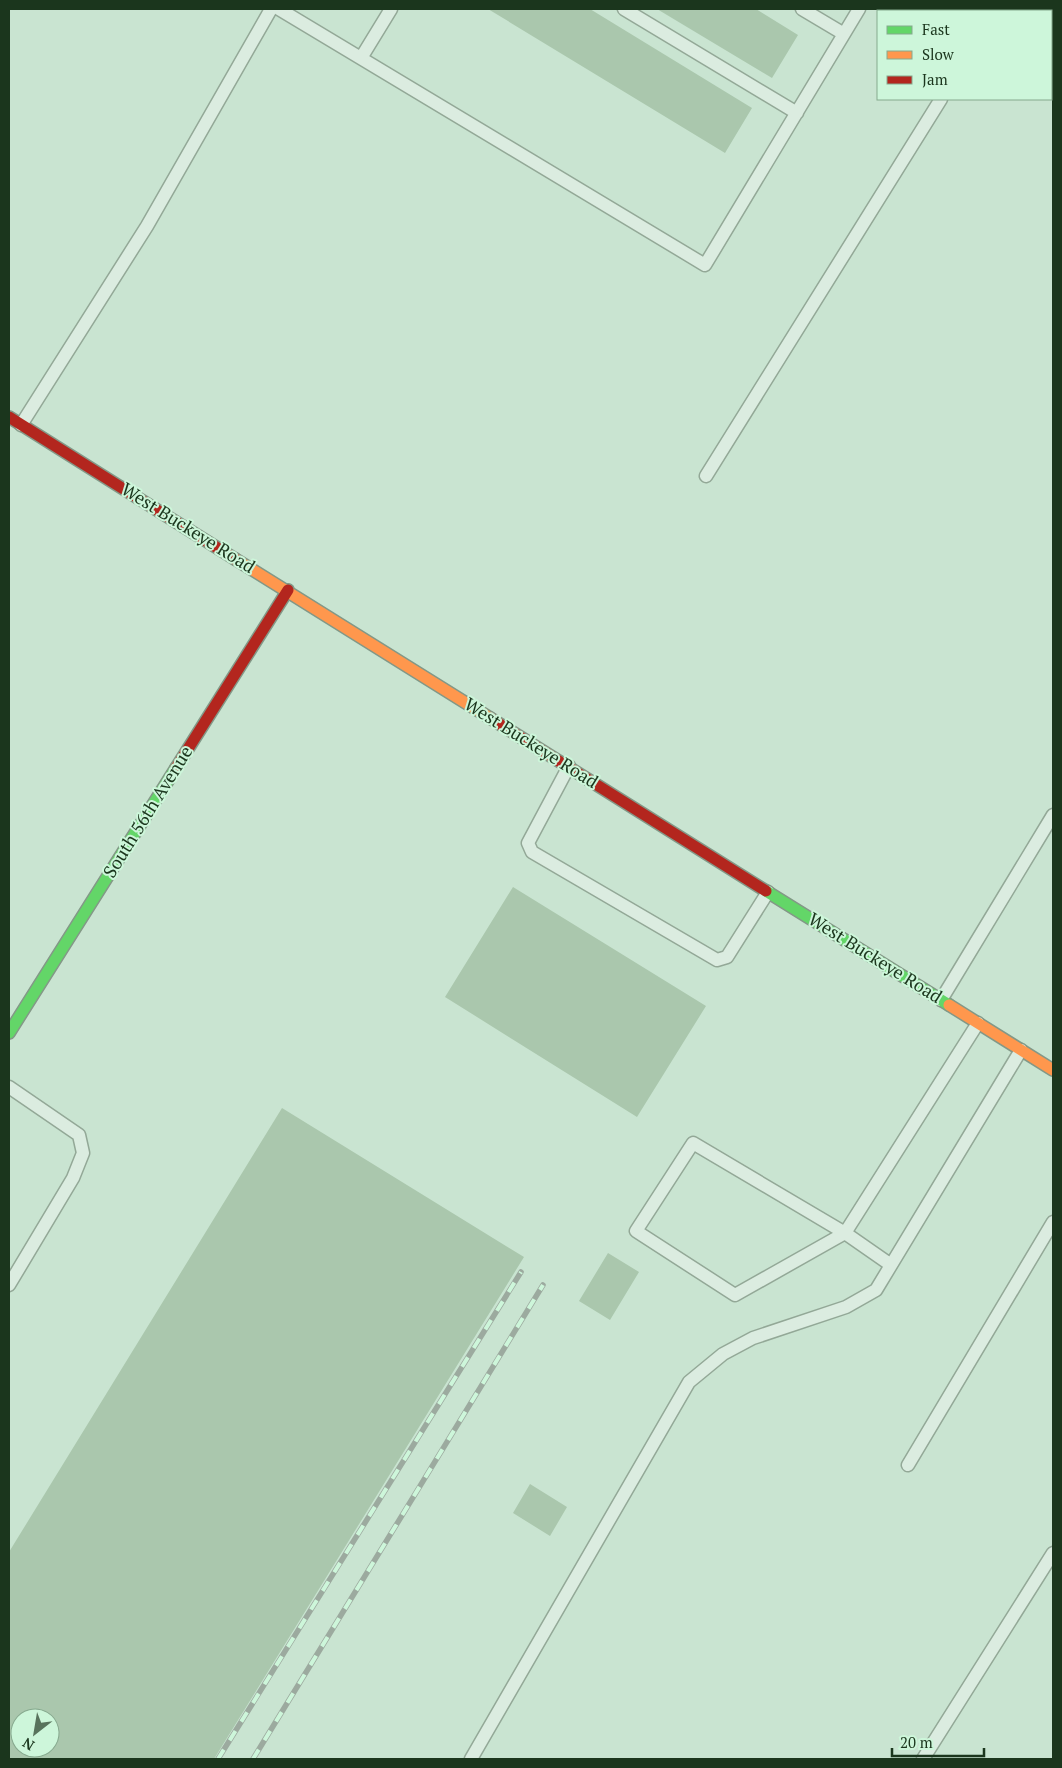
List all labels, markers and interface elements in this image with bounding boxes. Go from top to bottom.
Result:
legend [877,10,1052,100]
text: Fast [922,19,950,39]
text: Slow [922,44,955,64]
text: Jam [922,69,948,89]
street label: West Buckeye Road [117,476,260,578]
street label: West Buckeye Road [460,691,603,793]
street label: South 56th Avenue [97,741,197,882]
street label: West Buckeye Road [804,906,947,1008]
north arrow [10,1708,60,1758]
scale bar [892,1726,984,1758]
text: 20 m [900,1732,933,1752]
text: N [18,1733,37,1755]

